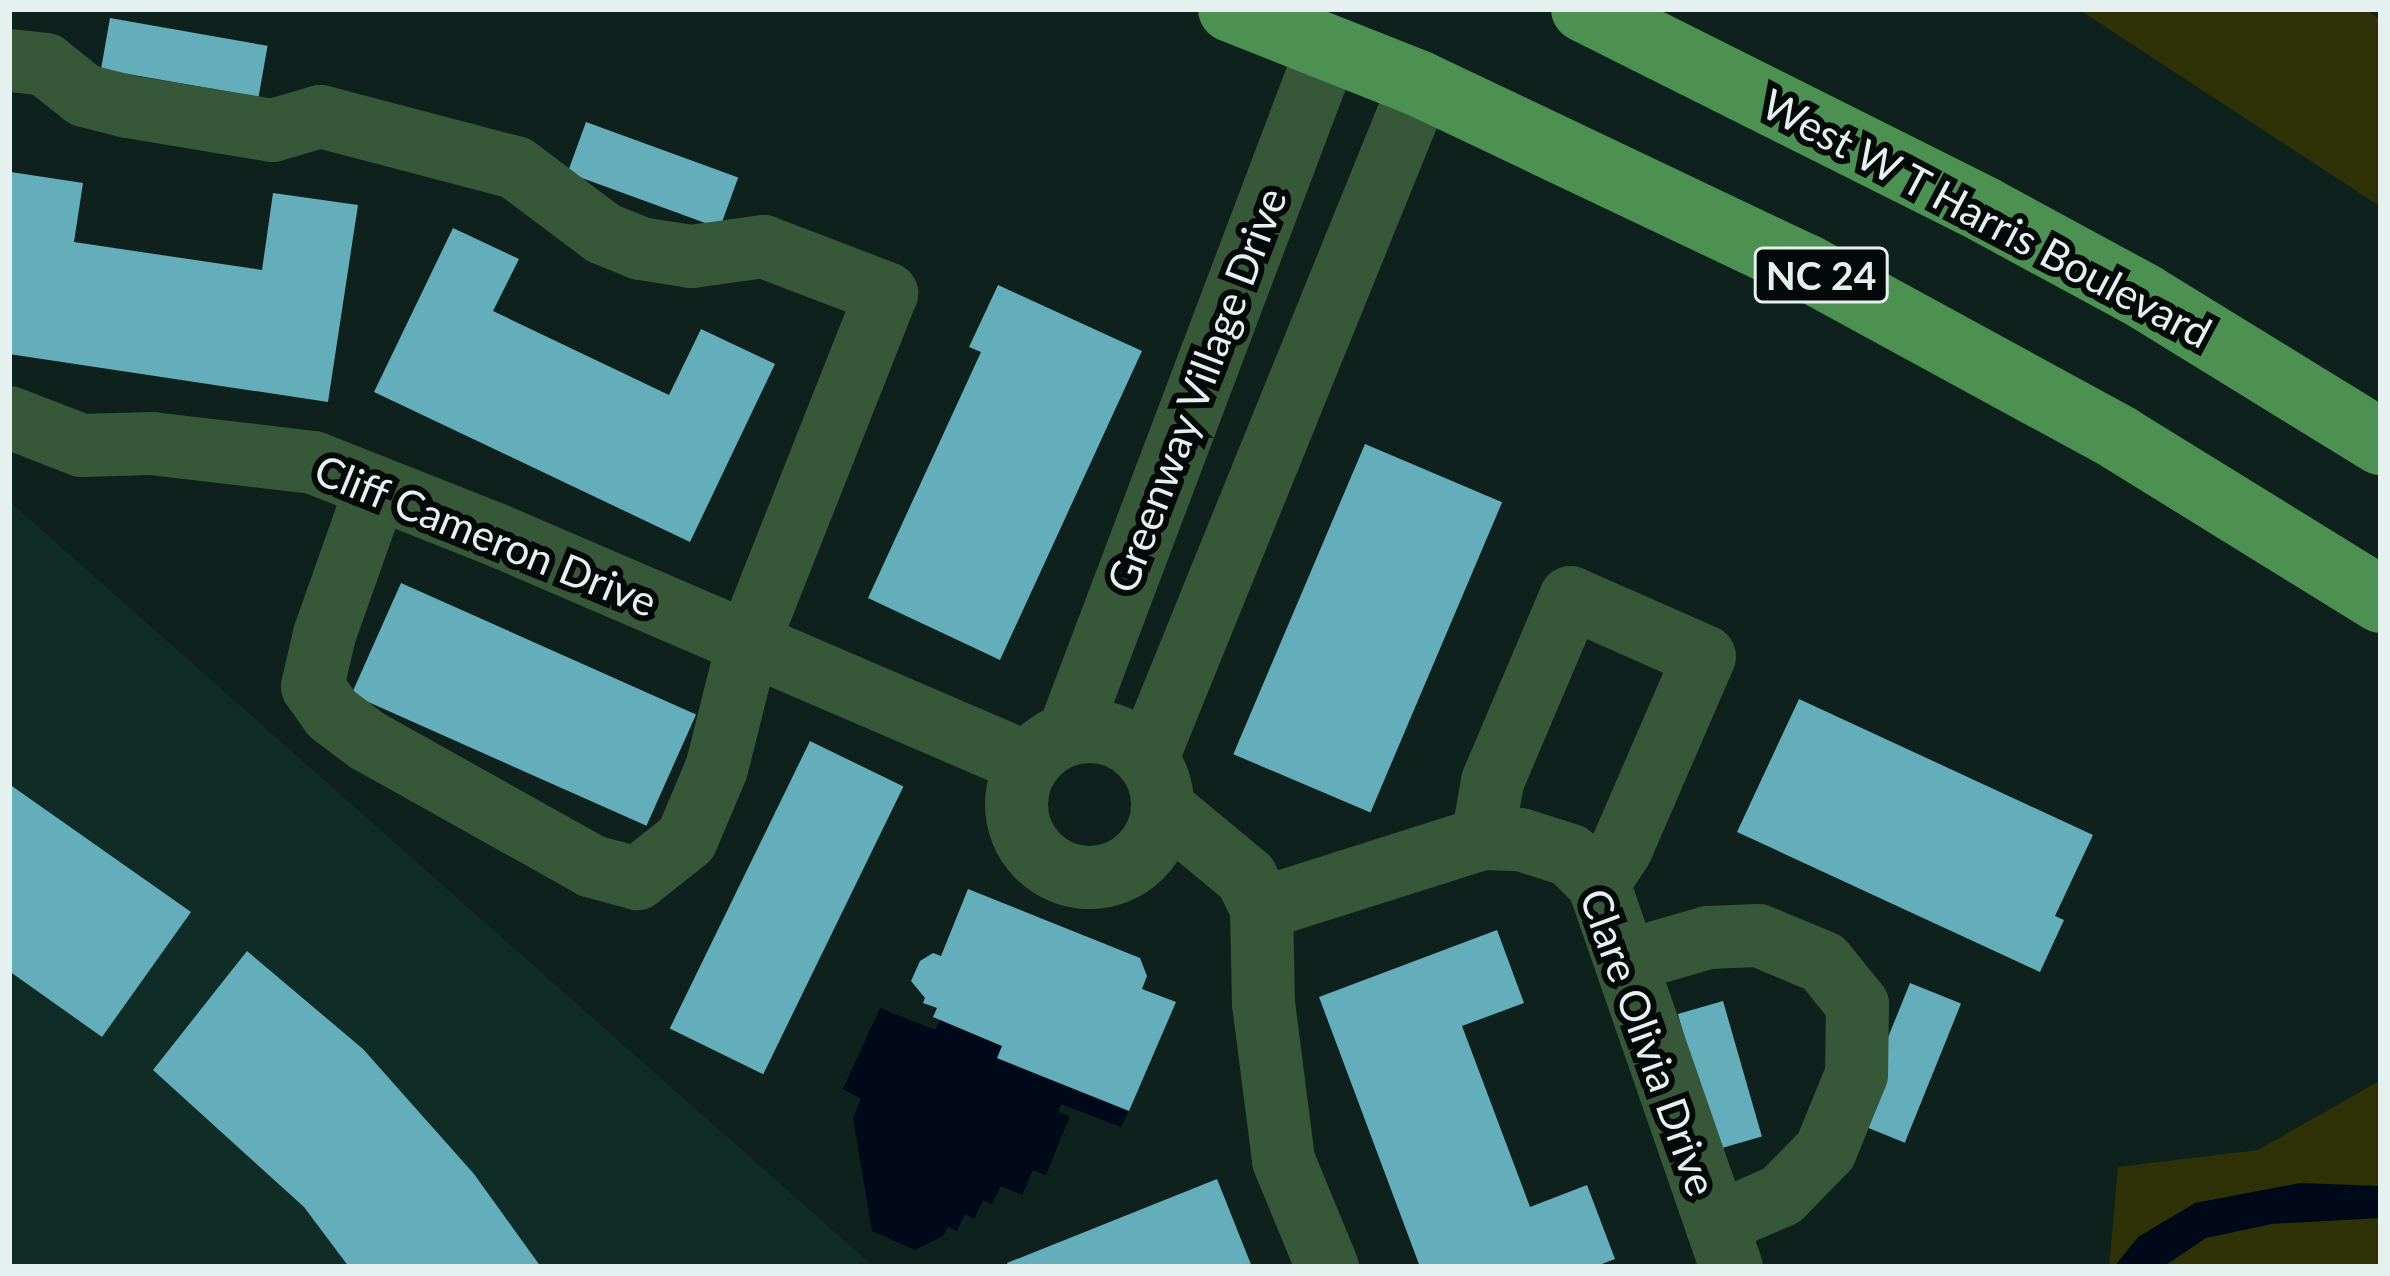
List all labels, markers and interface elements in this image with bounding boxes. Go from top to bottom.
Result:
street label: West W T Harris Boulevard [1752,77,2222,359]
street label: Greenway Village Drive [1095,179,1297,601]
road number: NC 24 [1752,242,1890,308]
street label: Cliff Cameron Drive [307,443,665,627]
street label: Clare Olivia Drive [1570,882,1728,1202]

